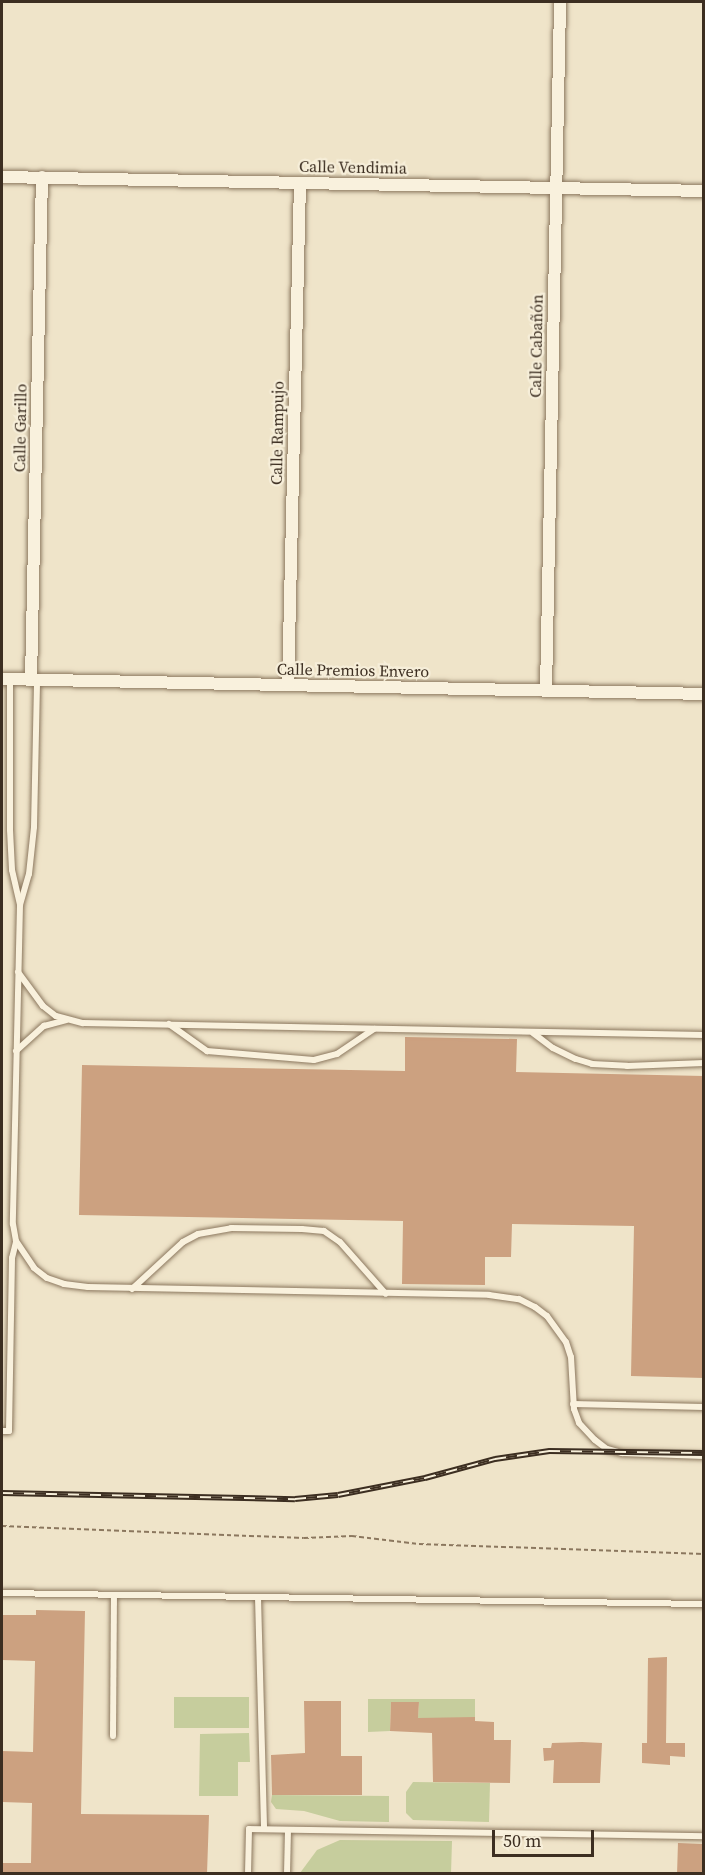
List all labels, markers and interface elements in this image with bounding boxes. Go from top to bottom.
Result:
street label: Calle Vendimia [299,156,407,178]
street label: Calle Cabañón [525,294,547,398]
street label: Calle Rampujo [266,381,288,485]
street label: Calle Garillo [10,384,30,472]
street label: Calle Premios Envero [277,659,429,681]
scale bar [495,1818,597,1856]
text: 50 m [503,1828,541,1853]

